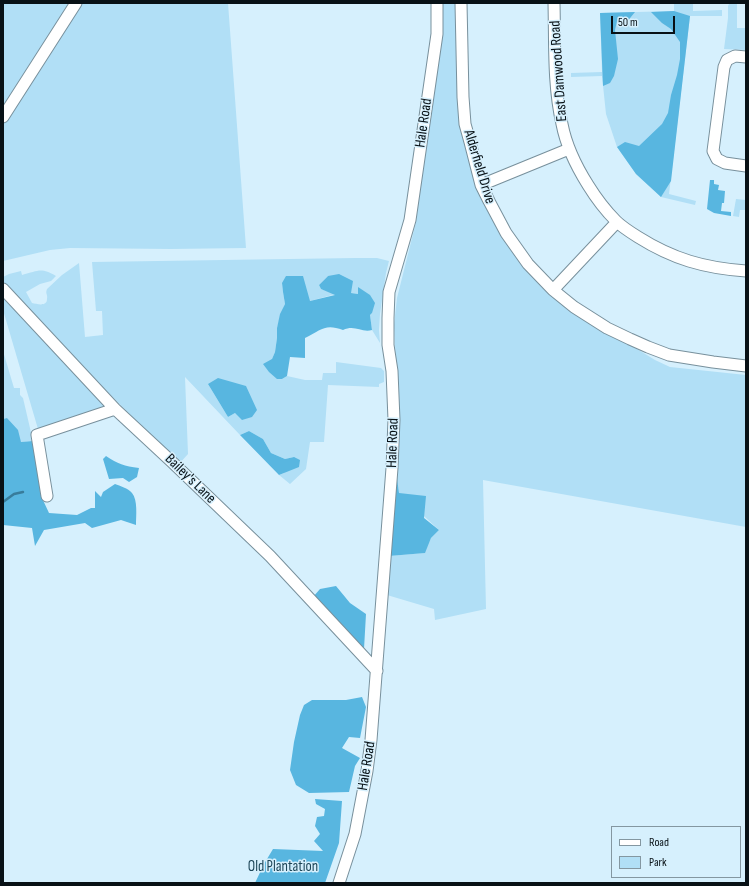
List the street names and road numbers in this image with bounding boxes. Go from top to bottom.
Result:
street label: East Damwood Road [546,20,572,122]
street label: Hale Road [412,97,436,149]
street label: Alderfield Drive [459,128,499,206]
street label: Hale Road [383,418,403,468]
street label: Bailey's Lane [161,450,219,508]
street label: Hale Road [354,740,380,792]

